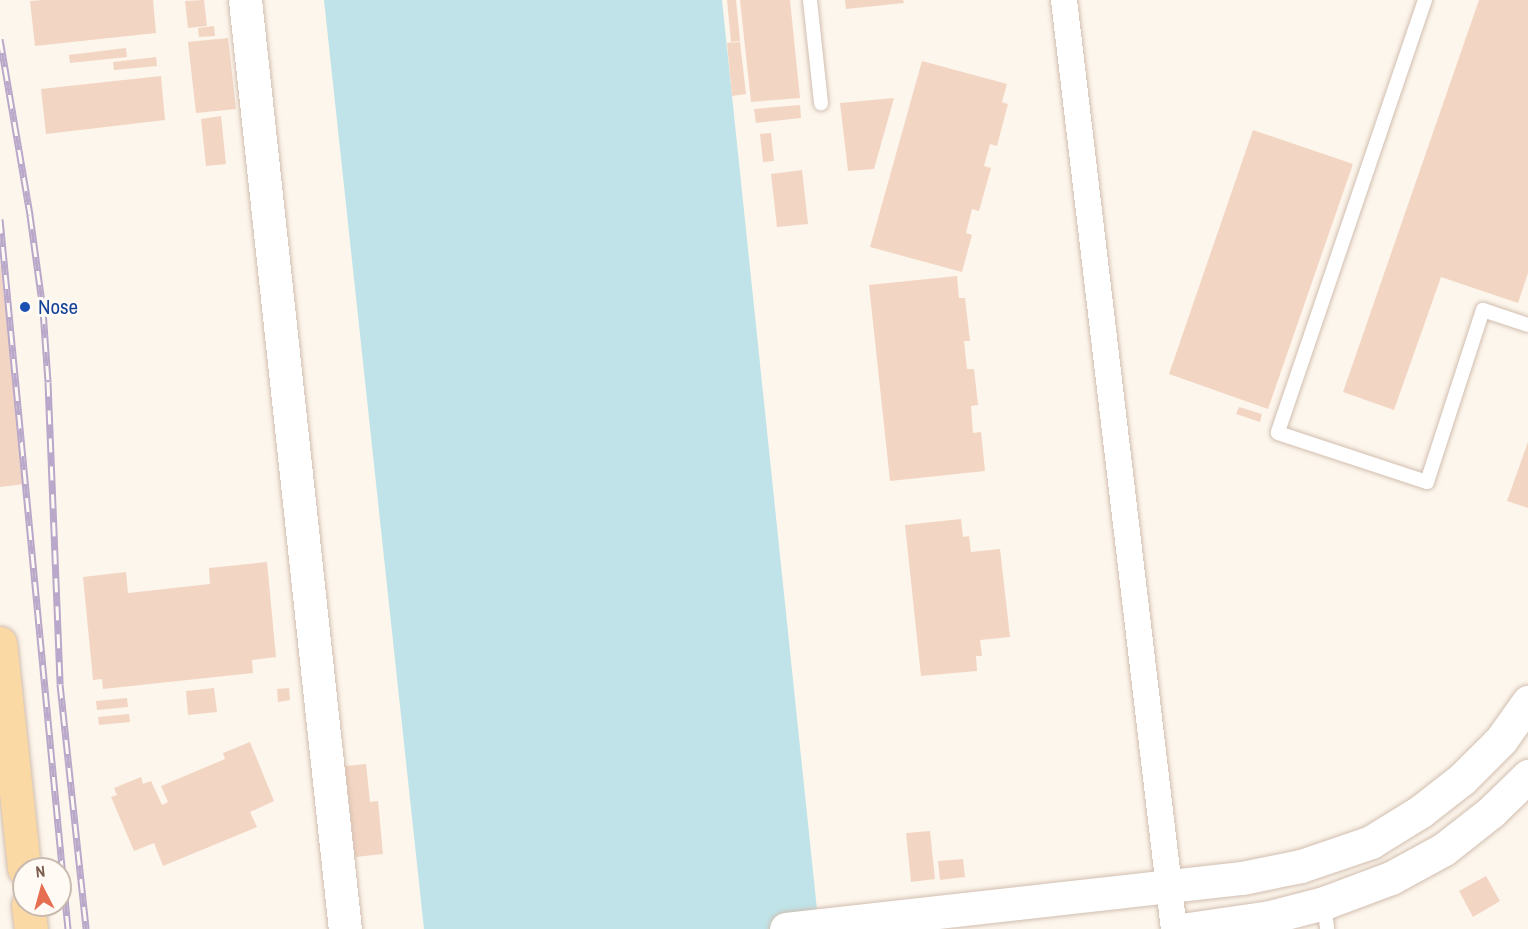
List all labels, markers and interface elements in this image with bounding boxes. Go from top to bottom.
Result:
place label: Nose [38,294,78,320]
marker: Nose [16,298,34,316]
north arrow [12,857,72,917]
text: N [34,860,46,883]

